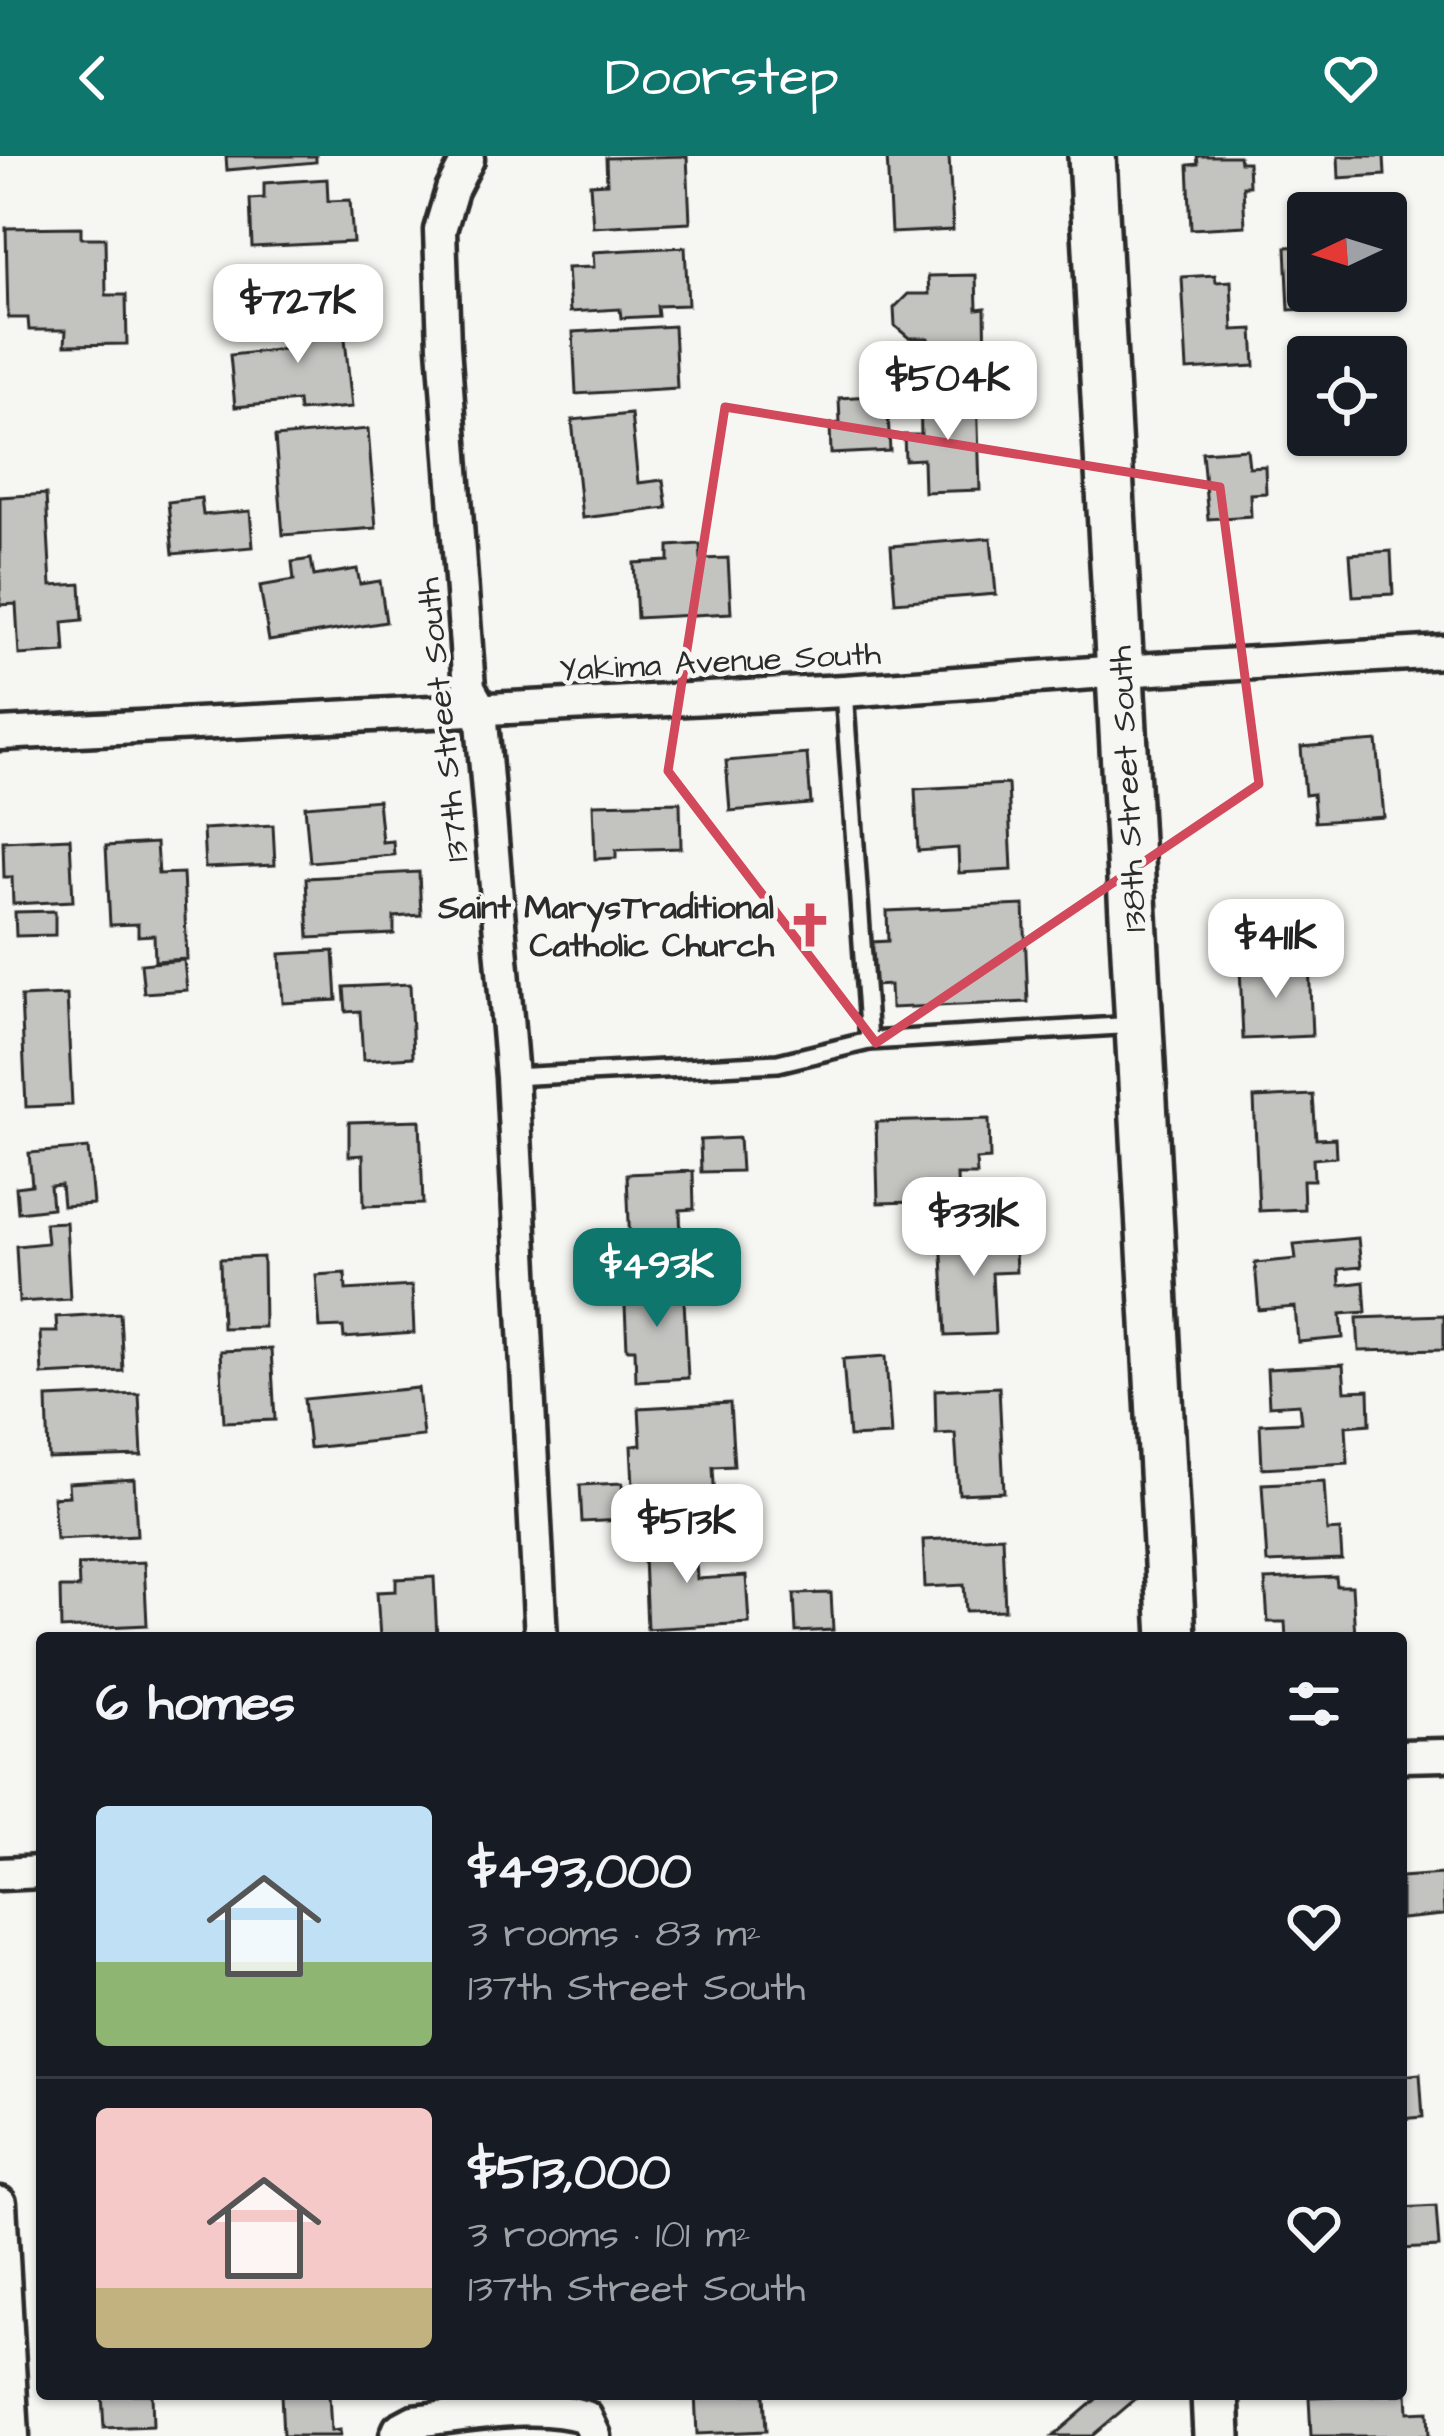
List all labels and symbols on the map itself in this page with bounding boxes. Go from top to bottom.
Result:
north arrow [1287,192,1407,312]
pin: $727K [214,264,382,366]
pin: $504K [864,341,1032,443]
street label: 137th Street South [405,575,481,864]
street label: Yakima Avenue South [558,631,883,693]
street label: 138th Street South [1097,644,1158,933]
place label: Saint MarysTraditional Catholic Church [437,885,775,969]
pin: $411K [1192,899,1360,1001]
church icon: Saint MarysTraditional Catholic Church [785,900,835,950]
pin: $331K [890,1177,1058,1279]
pin: $493K [573,1228,741,1330]
pin: $513K [603,1484,771,1586]

